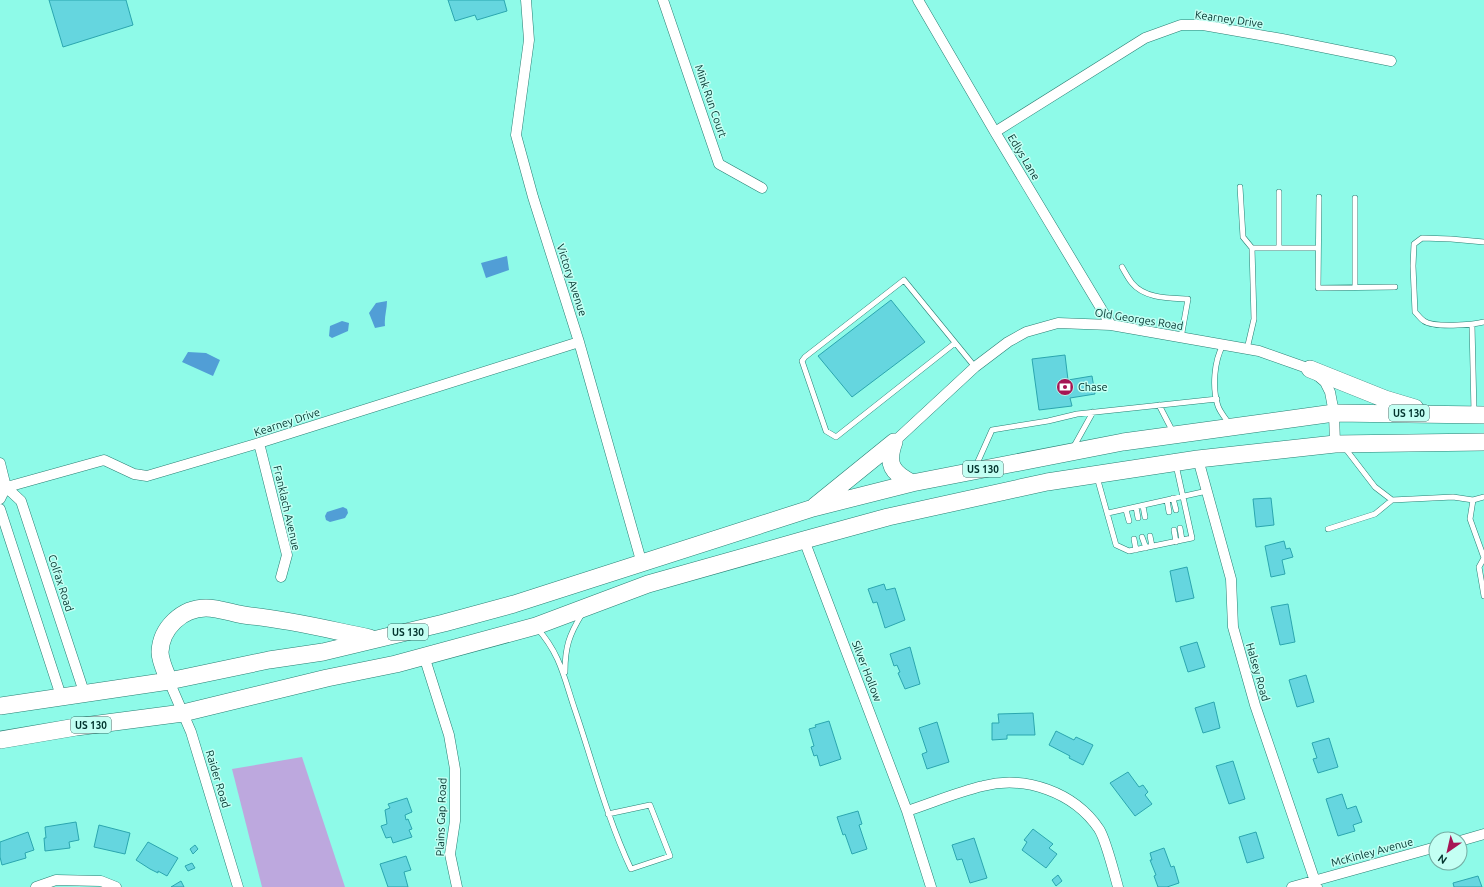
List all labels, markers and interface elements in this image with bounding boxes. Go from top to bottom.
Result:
street label: Kearney Drive [1194,8,1264,30]
street label: Mink Run Court [693,63,729,140]
street label: Edlys Lane [1006,132,1042,182]
street label: Victory Avenue [555,242,589,318]
street label: Old Georges Road [1094,306,1184,332]
bank icon: Chase [1055,377,1075,397]
place label: Chase [1078,381,1108,393]
road number: US 130 [1389,405,1429,421]
street label: Kearney Drive [253,406,321,438]
road number: US 130 [963,461,1003,477]
street label: Franklach Avenue [271,464,303,552]
street label: Colfax Road [46,553,76,613]
road number: US 130 [388,624,428,640]
street label: Silver Hollow [850,639,884,704]
street label: Halsey Road [1244,641,1272,703]
road number: US 130 [71,717,111,733]
street label: Raider Road [204,749,232,809]
street label: Plains Gap Road [434,777,448,857]
north arrow [1428,831,1468,871]
street label: McKinley Avenue [1330,835,1414,869]
text: N [1436,852,1449,867]

